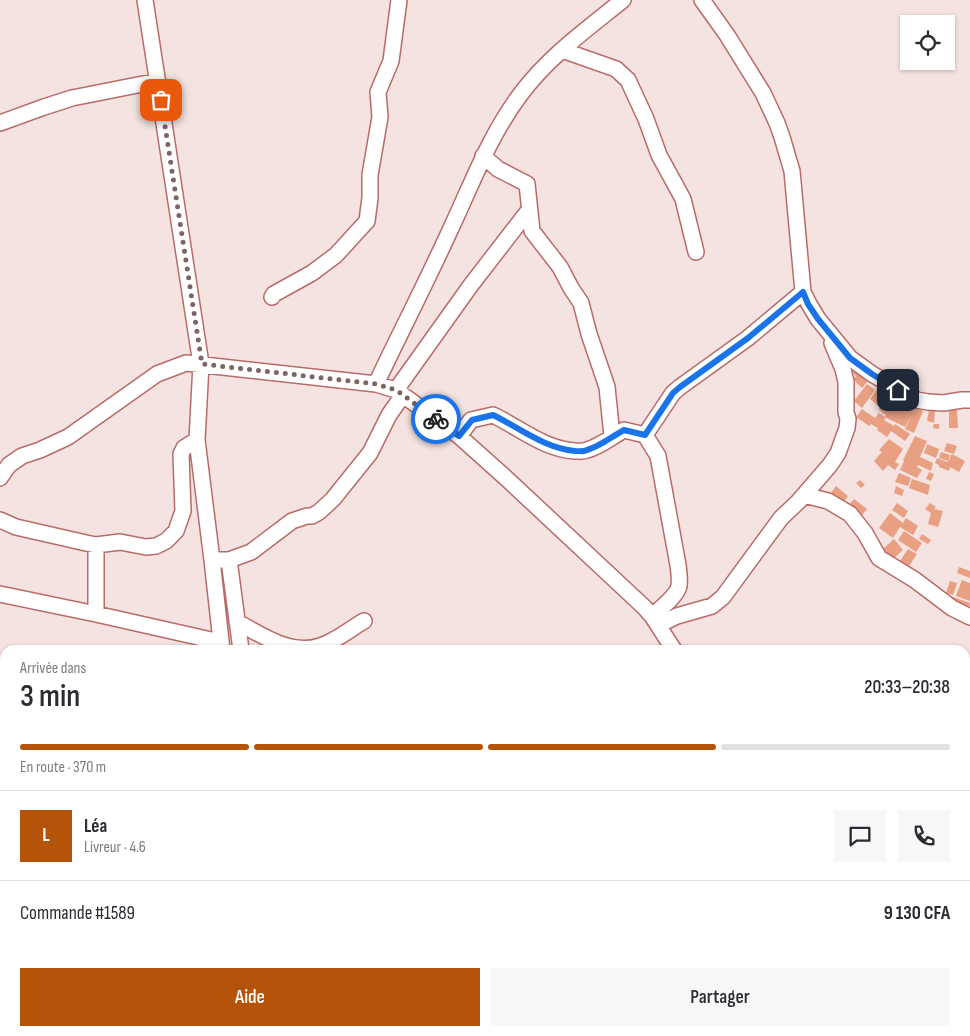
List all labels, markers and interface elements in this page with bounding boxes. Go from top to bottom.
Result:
map controls [900,15,955,70]
button: locate [900,15,955,70]
pin [140,79,182,121]
icon: bag [147,86,175,114]
pin [877,369,919,411]
icon: home [884,376,912,404]
courier [411,394,461,444]
icon: bike [422,405,450,433]
text: Arrivée dans [20,659,86,678]
text: 20:33–20:38 [864,676,950,699]
text: 3 min [20,677,80,716]
text: En route · 370 m [20,758,106,777]
button: chat [834,810,886,862]
button: phone [898,810,950,862]
text: Léa [84,815,107,838]
text: L [42,824,50,847]
text: Livreur · 4.6 [84,838,146,857]
text: Commande #1589 [20,902,135,925]
text: 9 130 CFA [884,902,950,925]
button: Aide [20,968,480,1026]
button: Partager [490,968,950,1026]

